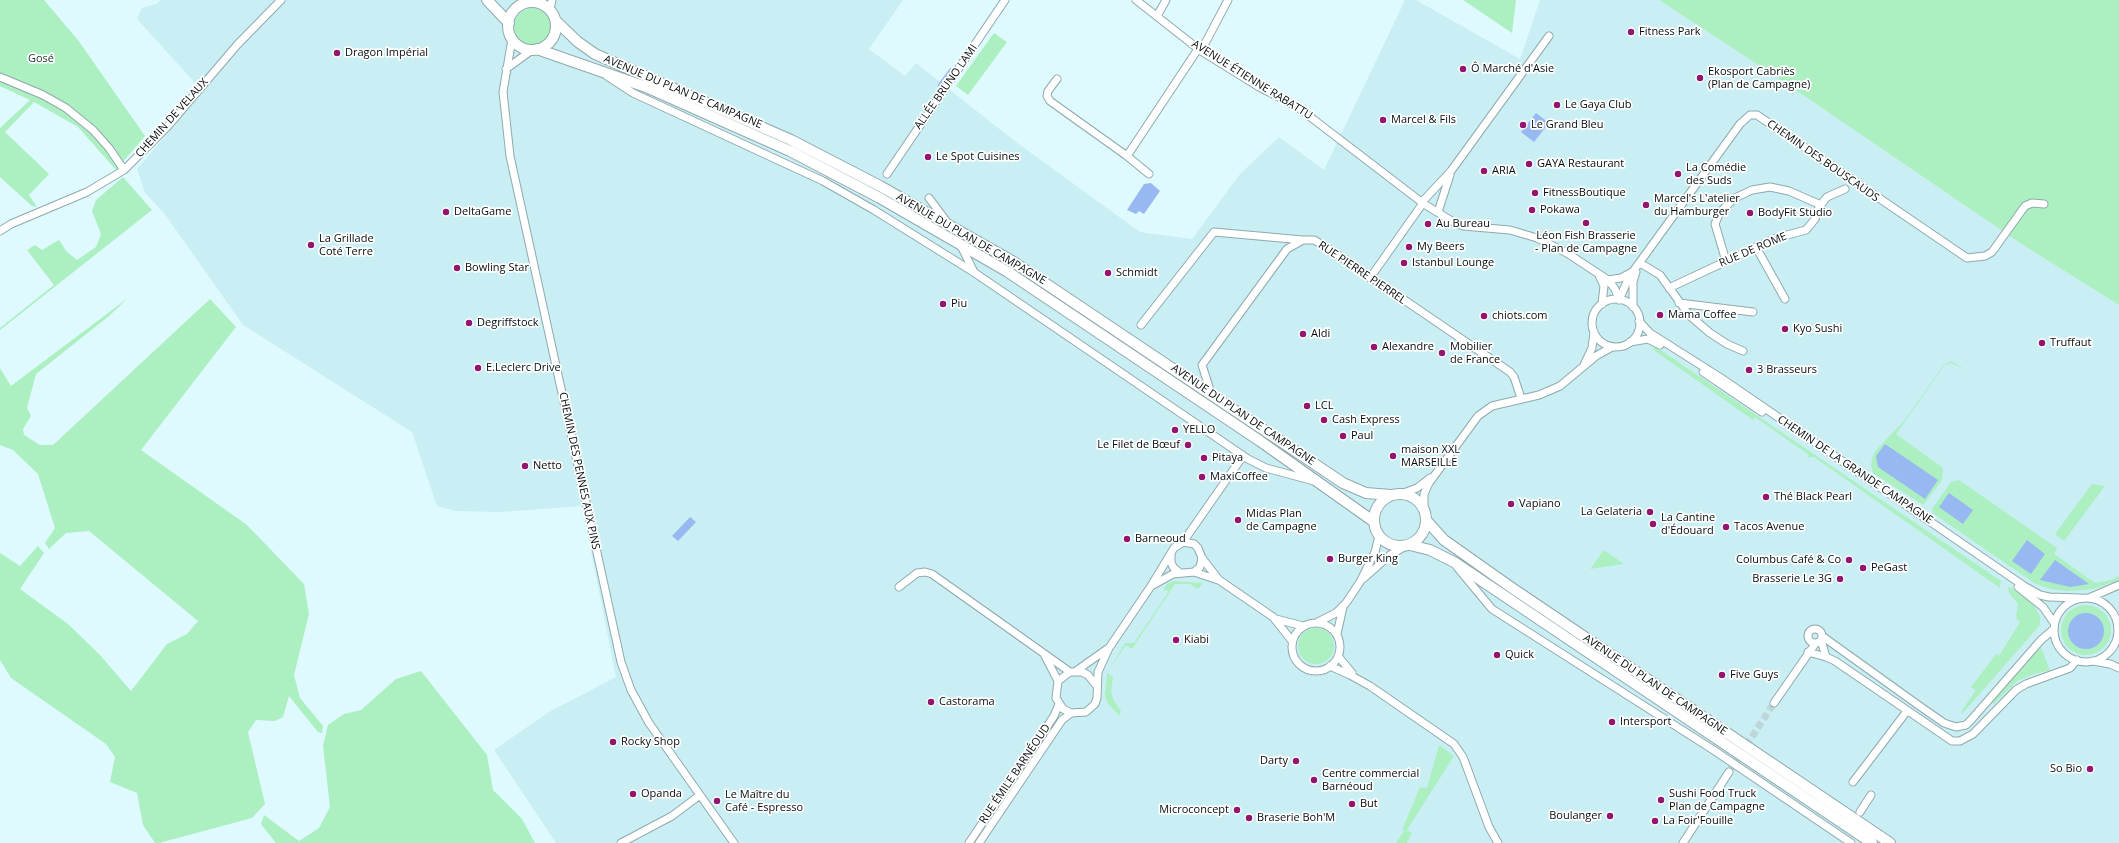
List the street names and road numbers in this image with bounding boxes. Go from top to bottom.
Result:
street label: AVENUE ÉTIENNE RABATTU [1189,37,1315,123]
street label: ALLÉE BRUNO LAMI [912,42,980,132]
street label: AVENUE DU PLAN DE CAMPAGNE [602,53,764,131]
street label: CHEMIN DE VELAUX [133,76,211,160]
street label: CHEMIN DES BOUSCAUDS [1764,117,1882,205]
street label: AVENUE DU PLAN DE CAMPAGNE [894,191,1048,287]
street label: RUE DE ROME [1717,230,1789,270]
street label: RUE PIERRE PIERREL [1315,239,1409,307]
street label: AVENUE DU PLAN DE CAMPAGNE [1168,362,1318,468]
street label: CHEMIN DES PENNES AUX PINS [556,391,602,551]
street label: CHEMIN DE LA GRANDE CAMPAGNE [1775,413,1935,527]
street label: AVENUE DU PLAN DE CAMPAGNE [1580,632,1730,738]
street label: RUE ÉMILE BARNÉOUD [977,722,1053,826]

